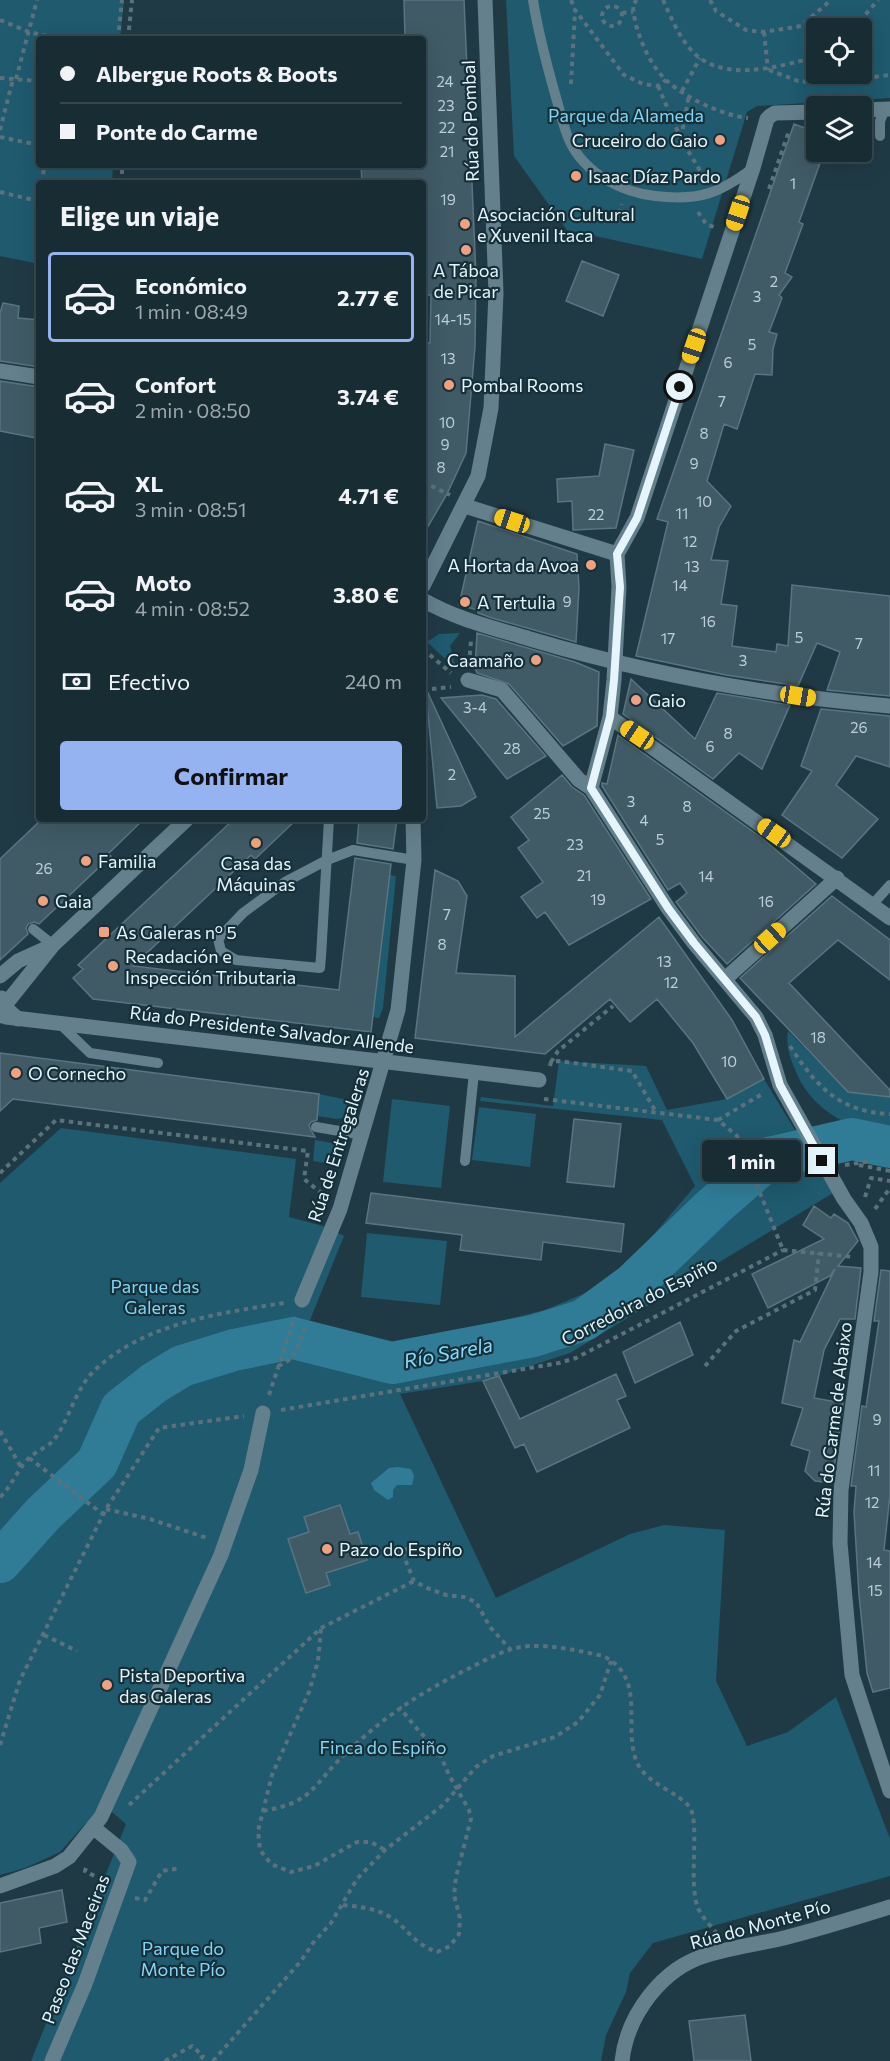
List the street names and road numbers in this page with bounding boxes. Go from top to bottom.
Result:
street label: Rúa do Pombal [457,60,483,182]
street label: Rúa do Presidente Salvador Allende [129,1001,415,1057]
street label: Rúa de Entregaleras [303,1065,373,1225]
street label: Corredoira do Espiño [557,1252,721,1350]
street label: Rúa do Carme de Abaixo [810,1321,856,1519]
street label: Paseo das Maceiras [36,1871,114,2027]
street label: Rúa do Monte Pío [687,1895,833,1953]

